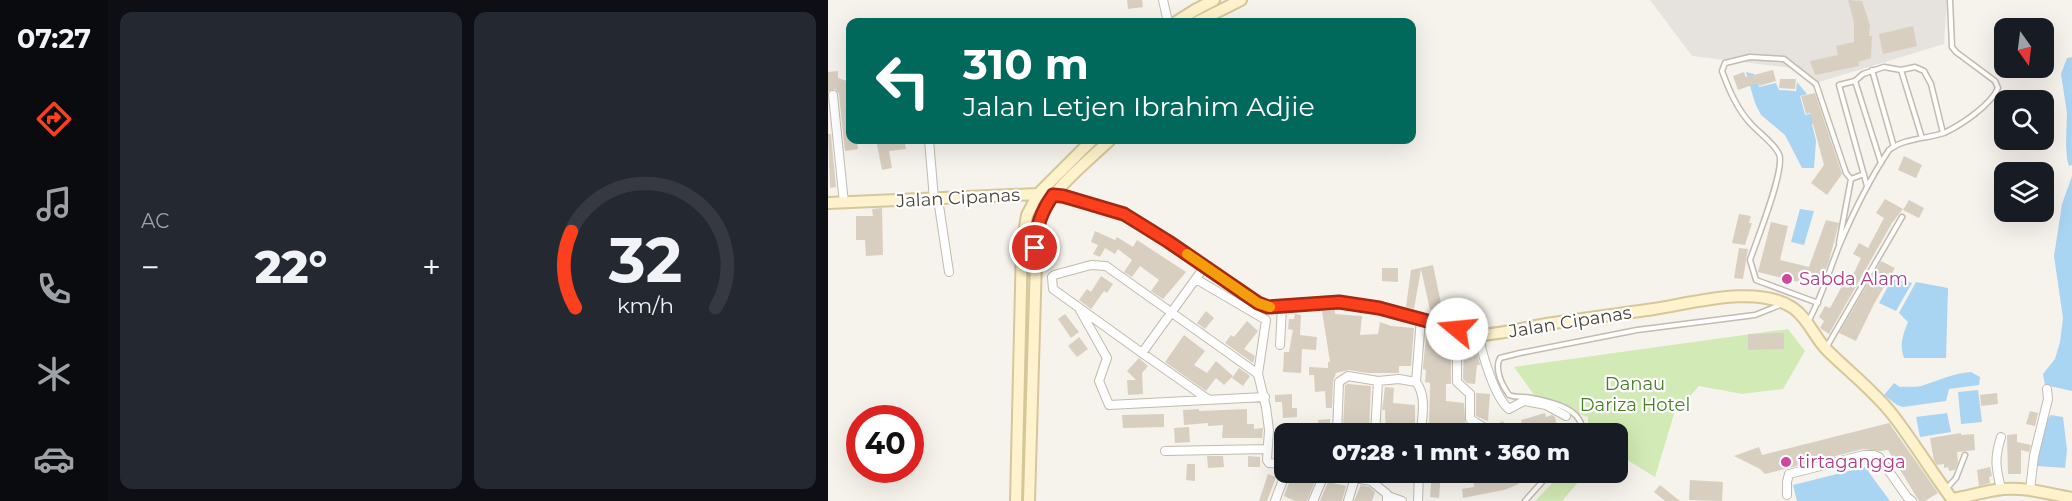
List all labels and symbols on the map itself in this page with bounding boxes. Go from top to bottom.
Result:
north arrow [1994,18,2054,78]
street label: Jalan Cipanas [895,184,1021,212]
pin [1009,222,1060,273]
place label: Sabda Alam [1799,268,1908,290]
marker: Sabda Alam [1780,272,1794,286]
position arrow [1425,297,1489,361]
street label: Jalan Cipanas [1506,301,1633,343]
park label: Danau Dariza Hotel [1580,373,1690,416]
speed limit sign: 40 [846,405,924,483]
place label: tirtagangga [1798,451,1906,473]
marker: tirtagangga [1779,455,1793,469]

